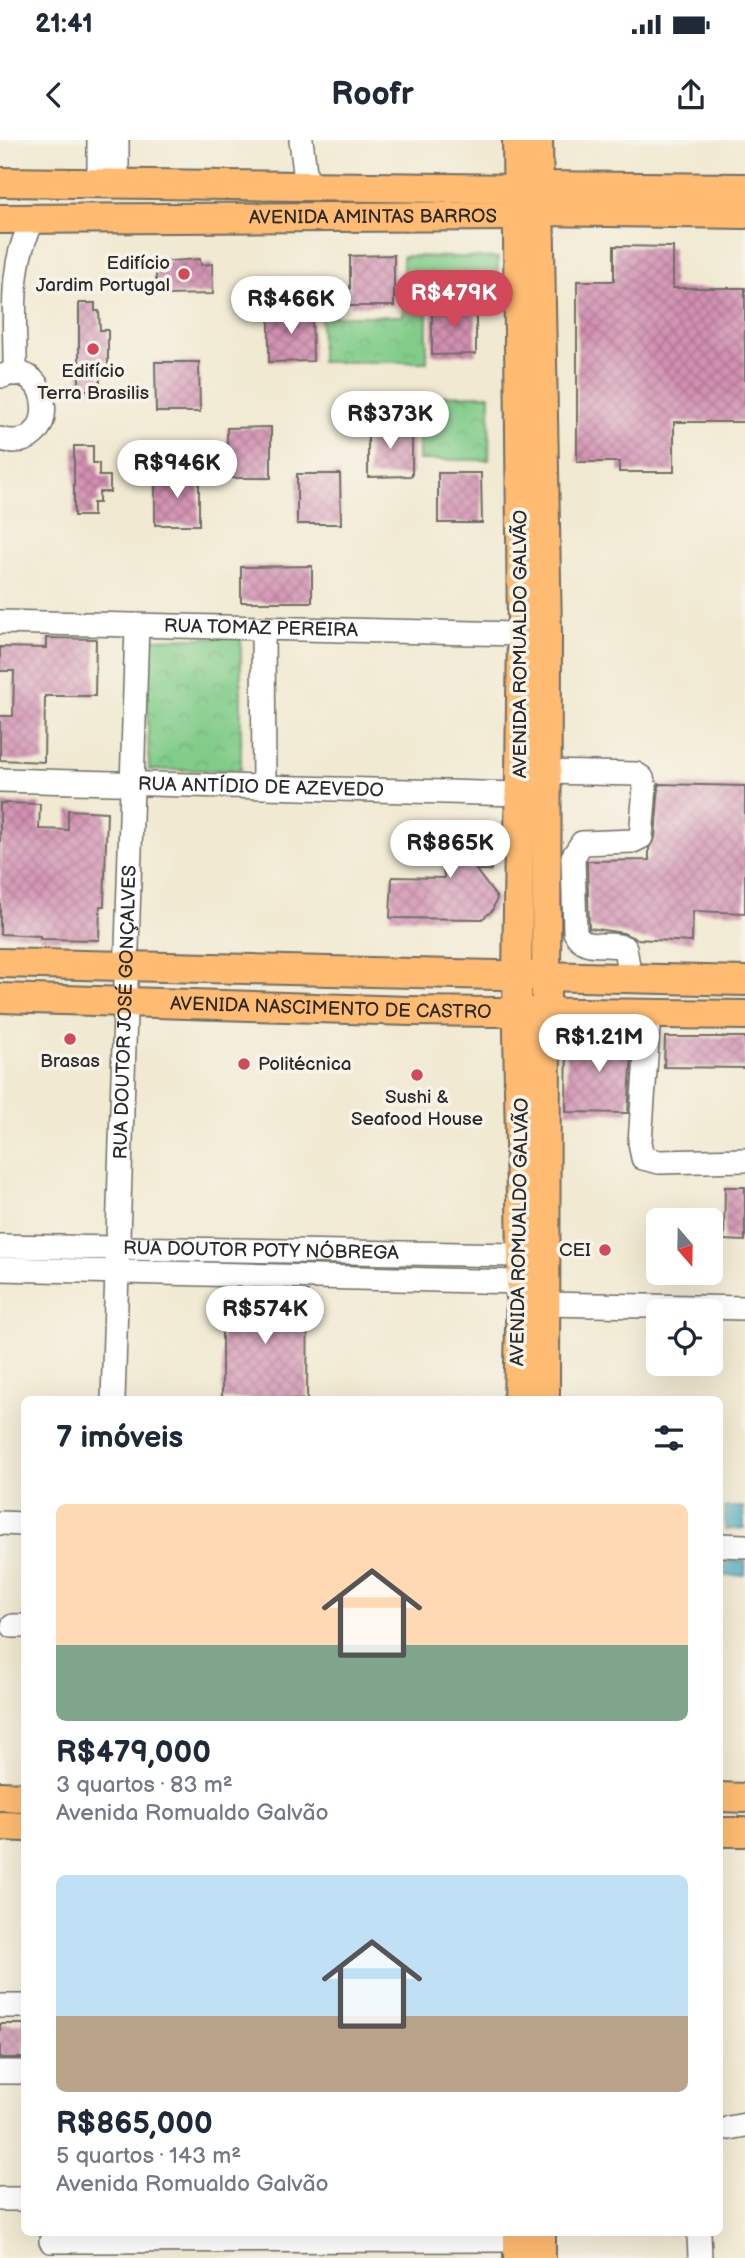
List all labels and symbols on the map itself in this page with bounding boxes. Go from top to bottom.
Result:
street label: AVENIDA AMINTAS BARROS [249,205,497,229]
place label: Edifício Jardim Portugal [36,252,170,297]
marker: Edifício Jardim Portugal [176,266,192,282]
pin: R$479K [397,270,511,330]
pin: R$466K [234,276,348,336]
marker: Edifício Terra Brasilis [85,341,101,357]
place label: Edifício Terra Brasilis [37,360,149,405]
pin: R$373K [333,392,447,451]
pin: R$946K [120,440,234,500]
street label: AVENIDA ROMUALDO GALVÃO [509,510,532,778]
street label: RUA TOMAZ PEREIRA [164,614,359,642]
street label: RUA ANTÍDIO DE AZEVEDO [138,772,384,802]
pin: R$865K [393,820,507,880]
street label: RUA DOUTOR JOSÉ GONÇALVES [109,865,141,1160]
street label: AVENIDA NASCIMENTO DE CASTRO [170,992,492,1023]
pin: R$1.21M [534,1014,664,1074]
marker: Brasas [62,1031,78,1047]
place label: Brasas [40,1050,100,1073]
place label: Politécnica [258,1053,352,1076]
marker: Politécnica [236,1056,252,1072]
marker: Sushi & Seafood House [409,1067,425,1083]
place label: Sushi & Seafood House [351,1086,483,1131]
street label: AVENIDA ROMUALDO GALVÃO [506,1098,534,1366]
north arrow [646,1208,723,1284]
street label: RUA DOUTOR POTY NÓBREGA [123,1237,399,1264]
place label: CEI [559,1239,591,1262]
marker: CEI [597,1242,613,1258]
pin: R$574K [208,1286,322,1346]

